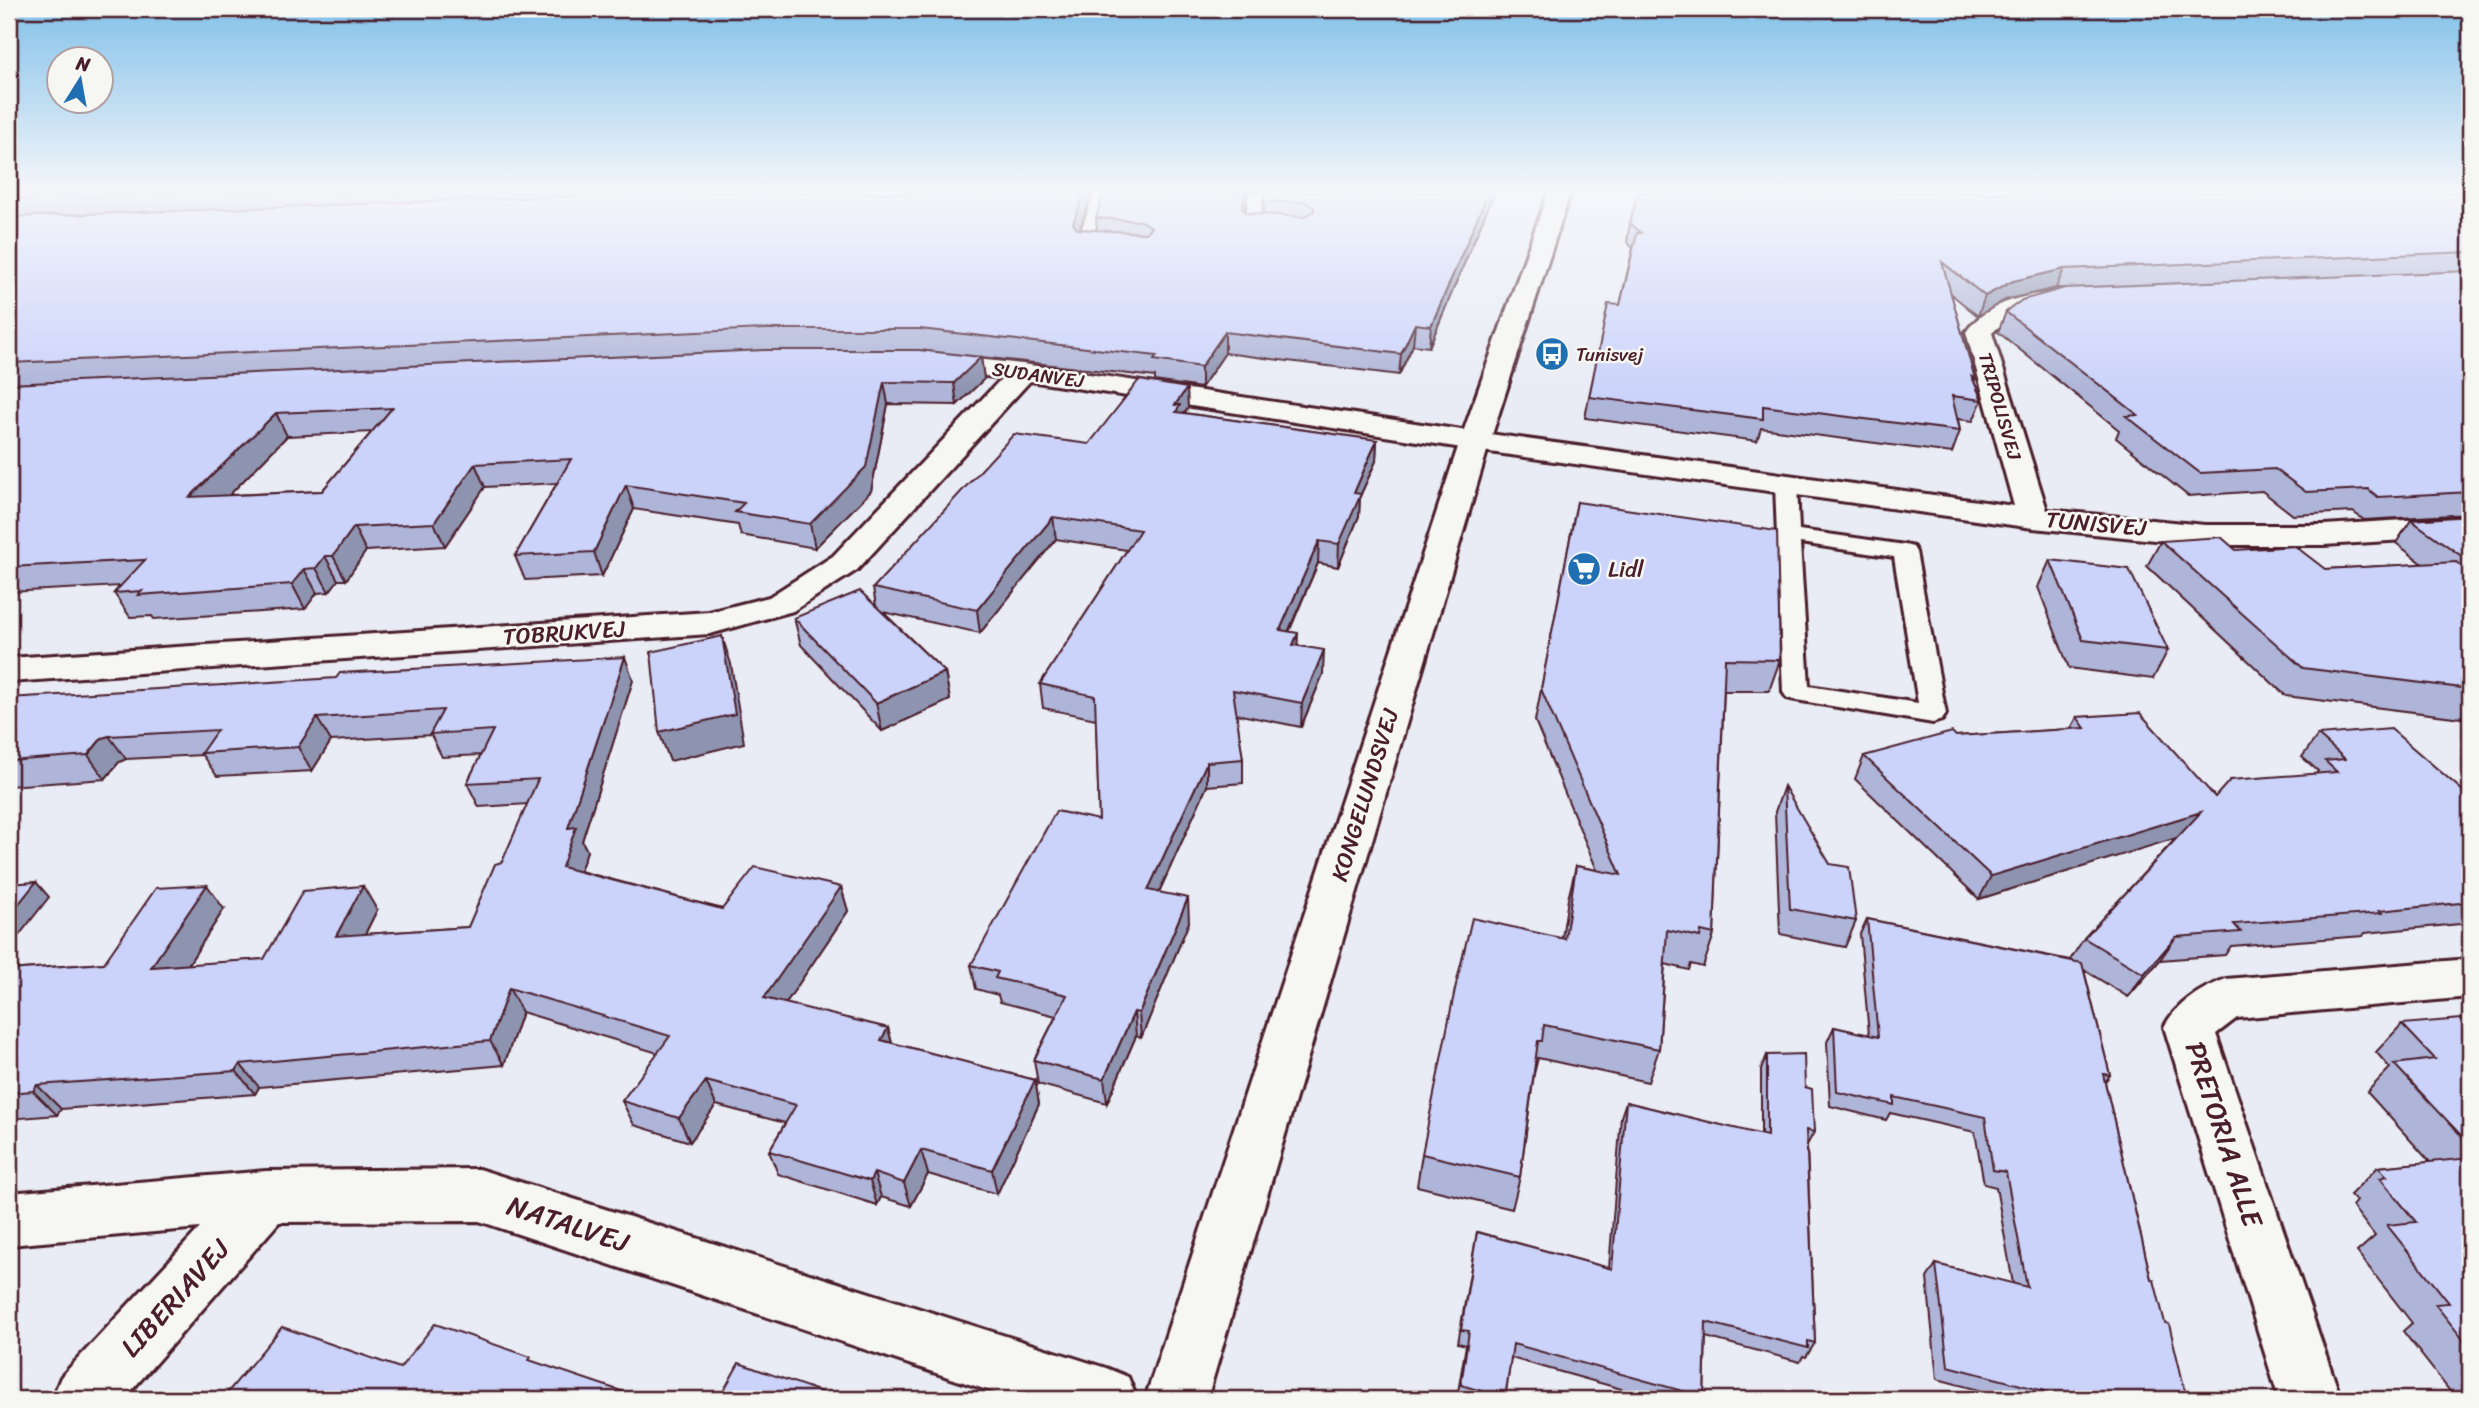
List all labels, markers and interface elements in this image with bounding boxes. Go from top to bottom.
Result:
north arrow [46,46,116,116]
text: N [73,46,94,81]
bus stop icon: Tunisvej [1533,335,1571,373]
place label: Tunisvej [1576,338,1644,371]
street label: TRIPOLISVEJ [1969,349,2031,465]
street label: SUDANVEJ [990,352,1087,398]
street label: TUNISVEJ [2044,499,2149,549]
place label: Lidl [1608,549,1644,590]
supermarket icon: Lidl [1565,550,1603,588]
street label: TOBRUKVEJ [502,608,627,658]
street label: KONGELUNDSVEJ [1319,703,1411,887]
street label: PRETORIA ALLE [2171,1035,2277,1234]
street label: NATALVEJ [501,1181,636,1267]
street label: LIBERIAVEJ [108,1227,243,1369]

